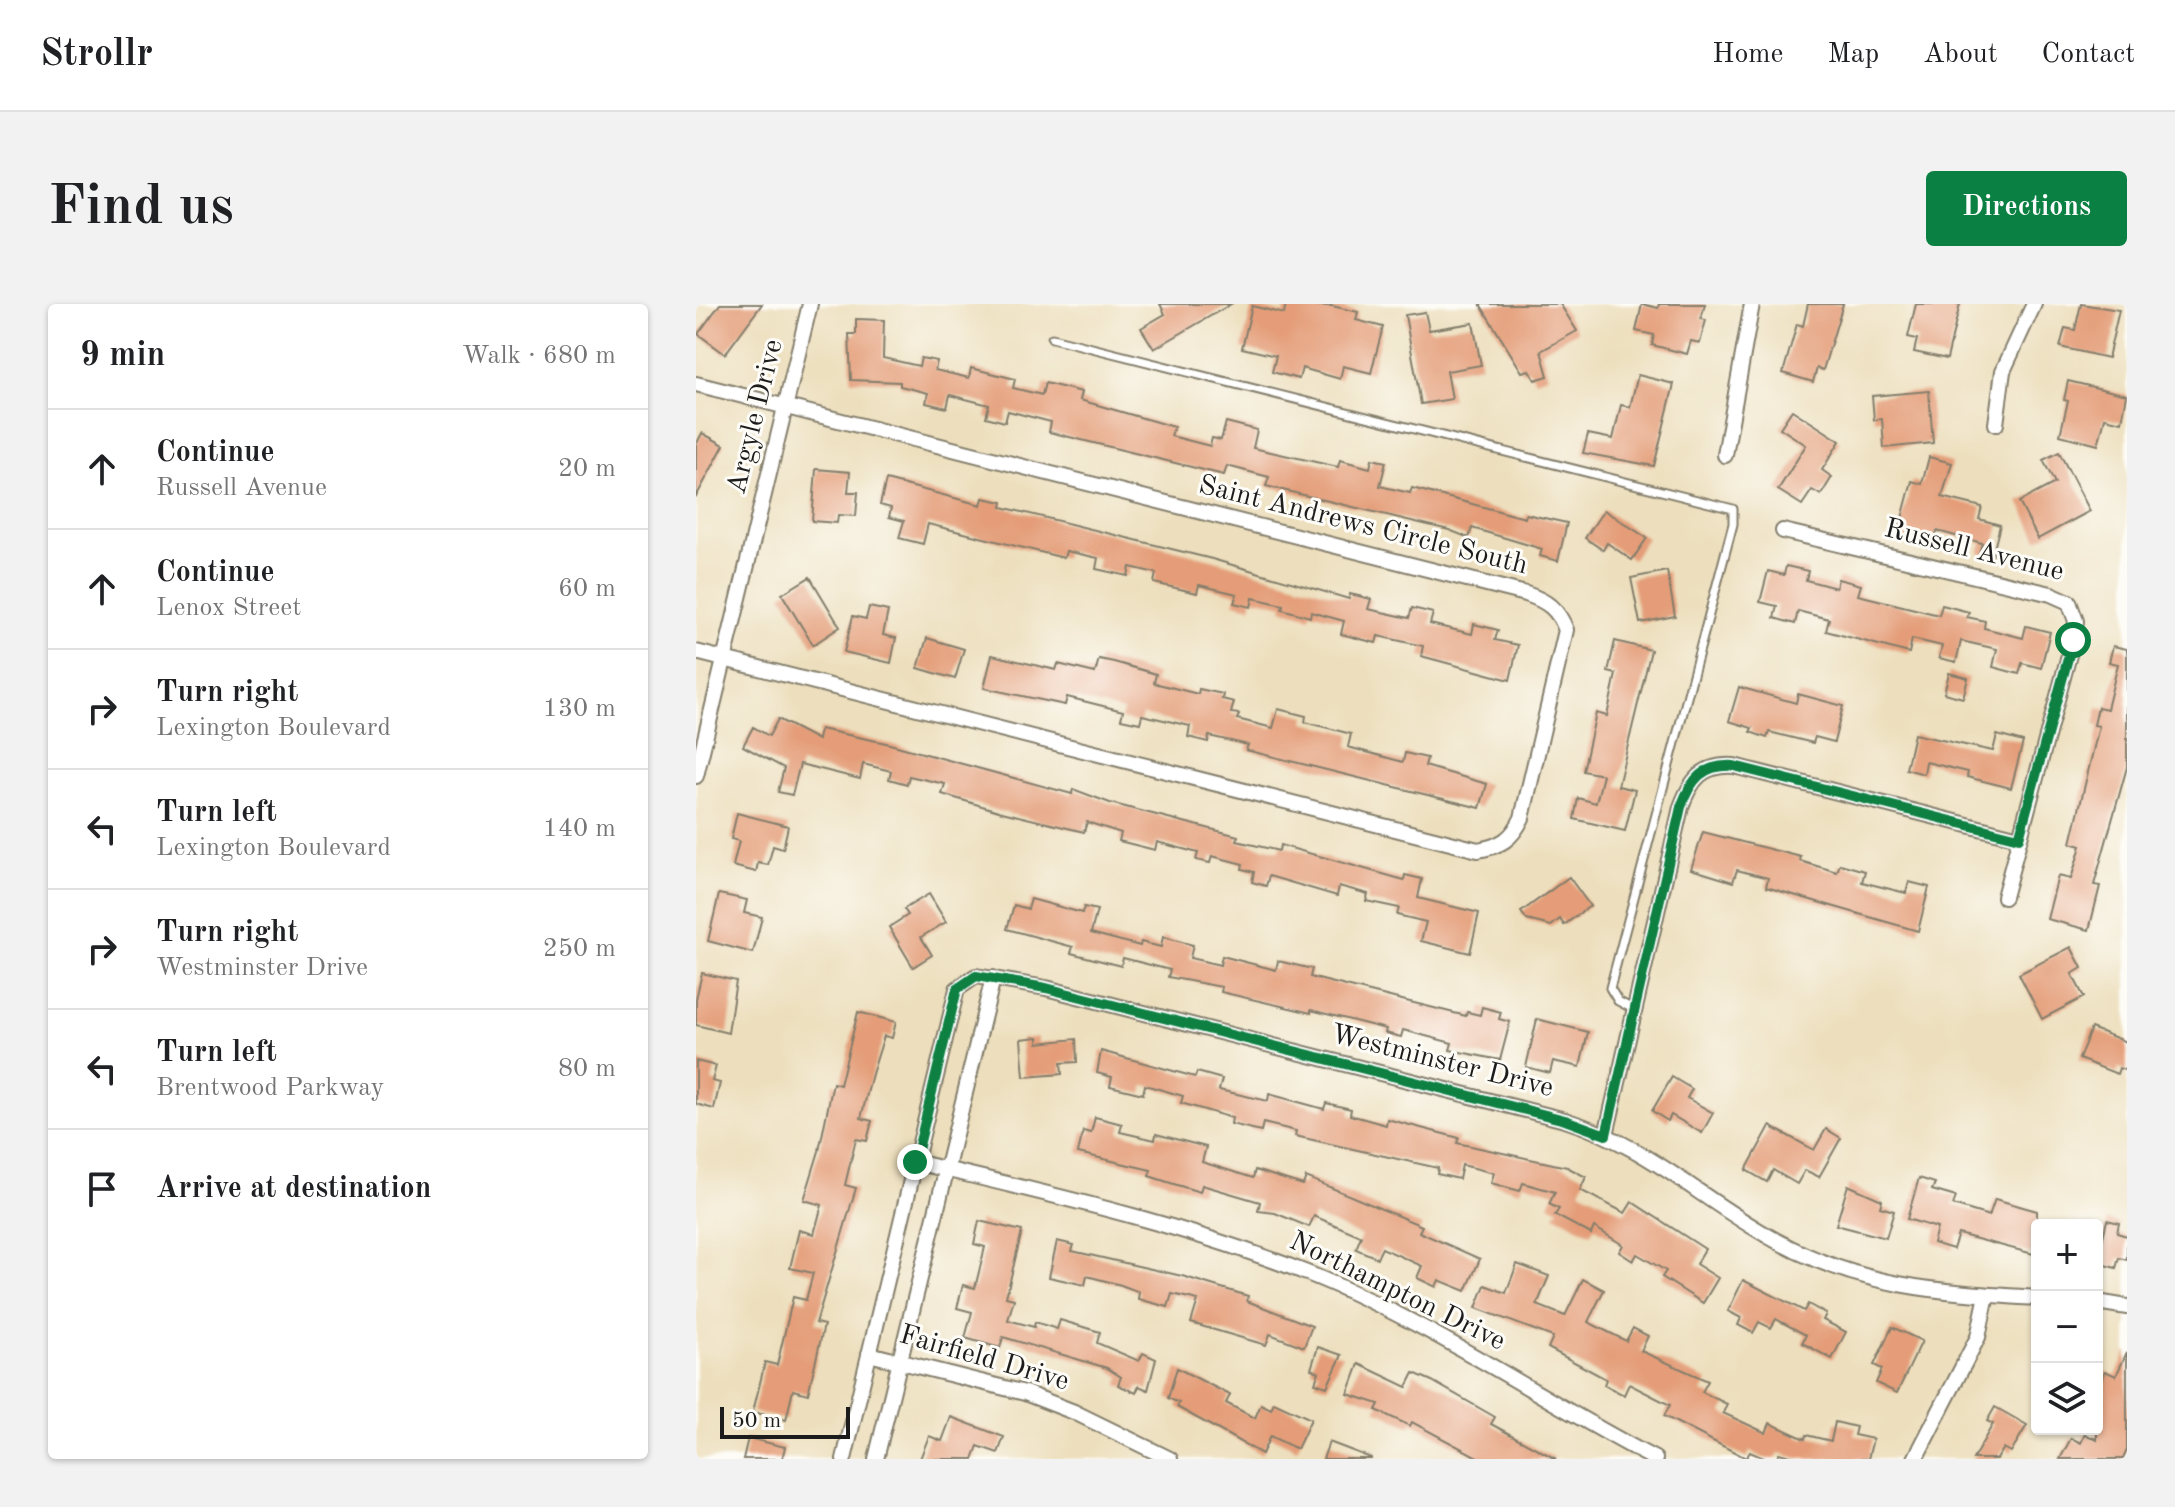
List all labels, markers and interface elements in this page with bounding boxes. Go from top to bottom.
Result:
text: Strollr [40,36,153,74]
text: Home [1712,41,1783,69]
text: Map [1827,41,1879,69]
text: About [1923,41,1998,69]
text: Contact [2042,41,2135,69]
button: Directions [1926,171,2127,246]
text: Find us [48,180,234,236]
street label: Argyle Drive [723,337,789,497]
text: 9 min [80,339,165,373]
text: Walk · 680 m [462,343,616,369]
text: Continue [156,438,275,468]
icon: ahead [80,447,124,491]
text: 20 m [558,456,616,482]
street label: Saint Andrews Circle South [1196,472,1530,580]
text: Russell Avenue [156,475,327,501]
street label: Russell Avenue [1881,515,2067,587]
text: Continue [156,558,275,588]
icon: ahead [80,567,124,611]
text: 60 m [558,576,616,602]
text: Lenox Street [156,595,301,621]
route start [2055,622,2091,658]
text: Turn right [156,678,298,708]
icon: right [80,687,124,731]
text: 130 m [543,696,616,722]
text: Lexington Boulevard [156,715,391,741]
text: Turn left [156,798,277,828]
icon: left [80,807,124,851]
text: 140 m [543,816,616,842]
text: Lexington Boulevard [156,835,391,861]
text: Turn right [156,918,298,948]
icon: right [80,927,124,971]
text: 250 m [543,936,616,962]
text: Westminster Drive [156,955,368,981]
street label: Westminster Drive [1328,1021,1556,1103]
text: Turn left [156,1038,277,1068]
icon: left [80,1047,124,1091]
text: 80 m [558,1056,616,1082]
text: Brentwood Parkway [156,1075,384,1101]
route end [897,1144,933,1180]
icon: arrive [80,1167,124,1211]
text: Arrive at destination [156,1174,431,1204]
map controls [2031,1219,2103,1435]
button: + [2031,1219,2103,1291]
street label: Northampton Drive [1285,1228,1509,1356]
button: − [2031,1291,2103,1363]
street label: Fairfield Drive [896,1321,1072,1397]
button: layers [2031,1363,2103,1435]
scale bar [720,1403,850,1439]
text: 50 m [732,1410,781,1432]

